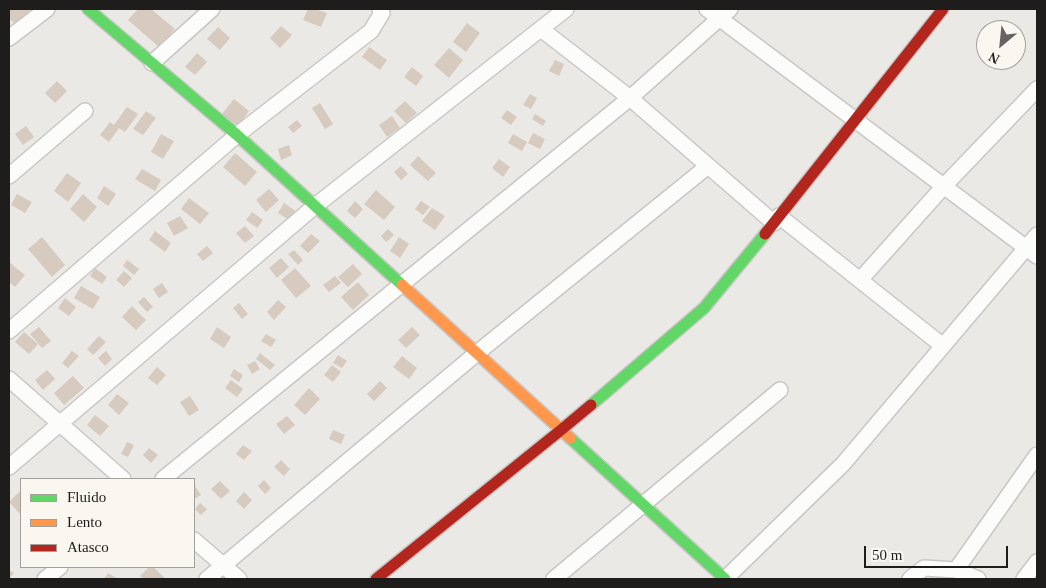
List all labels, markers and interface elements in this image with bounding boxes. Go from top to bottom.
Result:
north arrow [976,20,1026,70]
text: N [986,49,1002,67]
legend [20,478,195,568]
text: Fluido [67,489,106,505]
text: Lento [67,514,102,530]
scale bar [866,536,1010,568]
text: Atasco [67,539,109,555]
text: 50 m [872,547,902,563]

